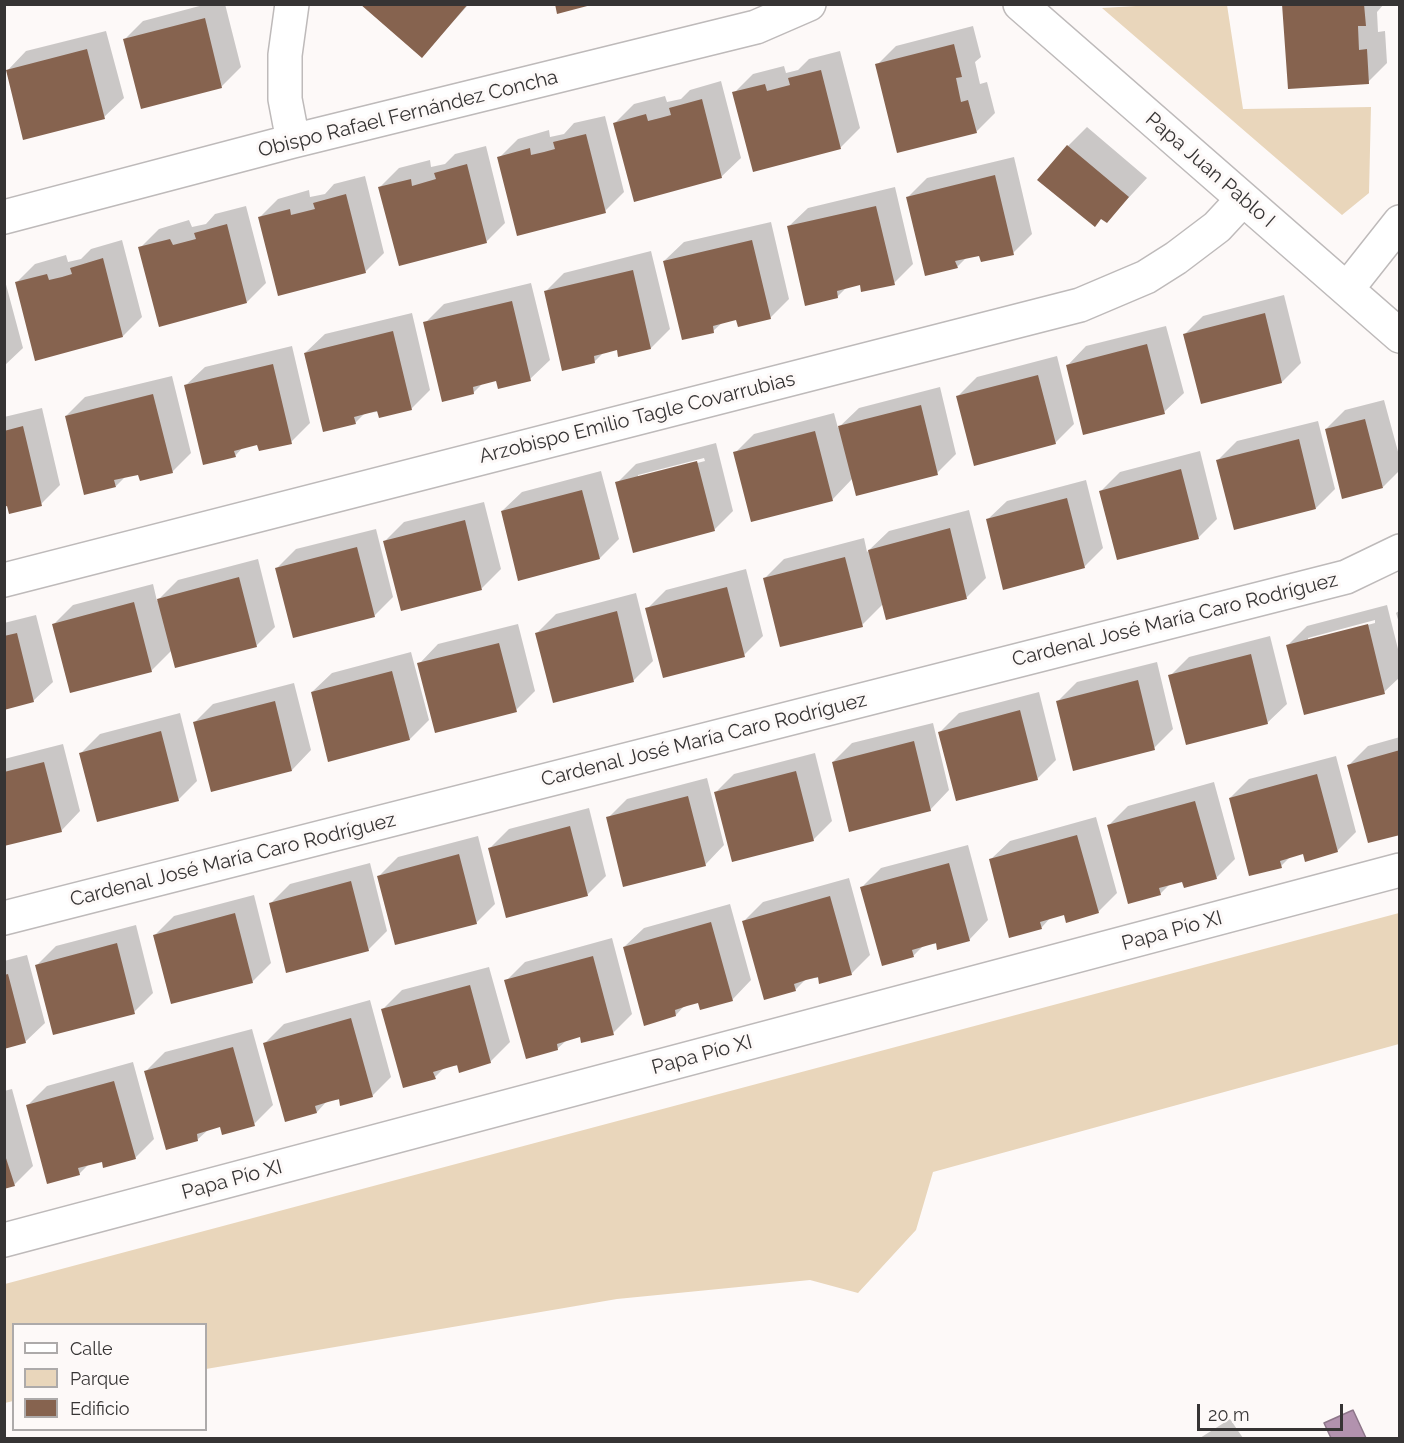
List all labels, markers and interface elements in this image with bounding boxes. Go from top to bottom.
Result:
street label: Obispo Rafael Fernández Concha [256,65,560,163]
street label: Papa Juan Pablo I [1140,107,1280,233]
street label: Arzobispo Emilio Tagle Covarrubias [477,367,797,469]
street label: Cardenal José María Caro Rodríguez [1010,568,1340,672]
street label: Cardenal José María Caro Rodríguez [539,688,869,792]
street label: Cardenal José María Caro Rodríguez [68,808,398,912]
street label: Papa Pío XI [1119,906,1225,956]
street label: Papa Pío XI [649,1030,755,1080]
street label: Papa Pío XI [179,1155,285,1205]
legend [12,1323,207,1431]
text: Calle [70,1338,113,1359]
text: Parque [70,1368,129,1389]
scale bar [1200,1392,1346,1430]
text: Edificio [70,1398,129,1419]
text: 20 m [1208,1404,1250,1425]

